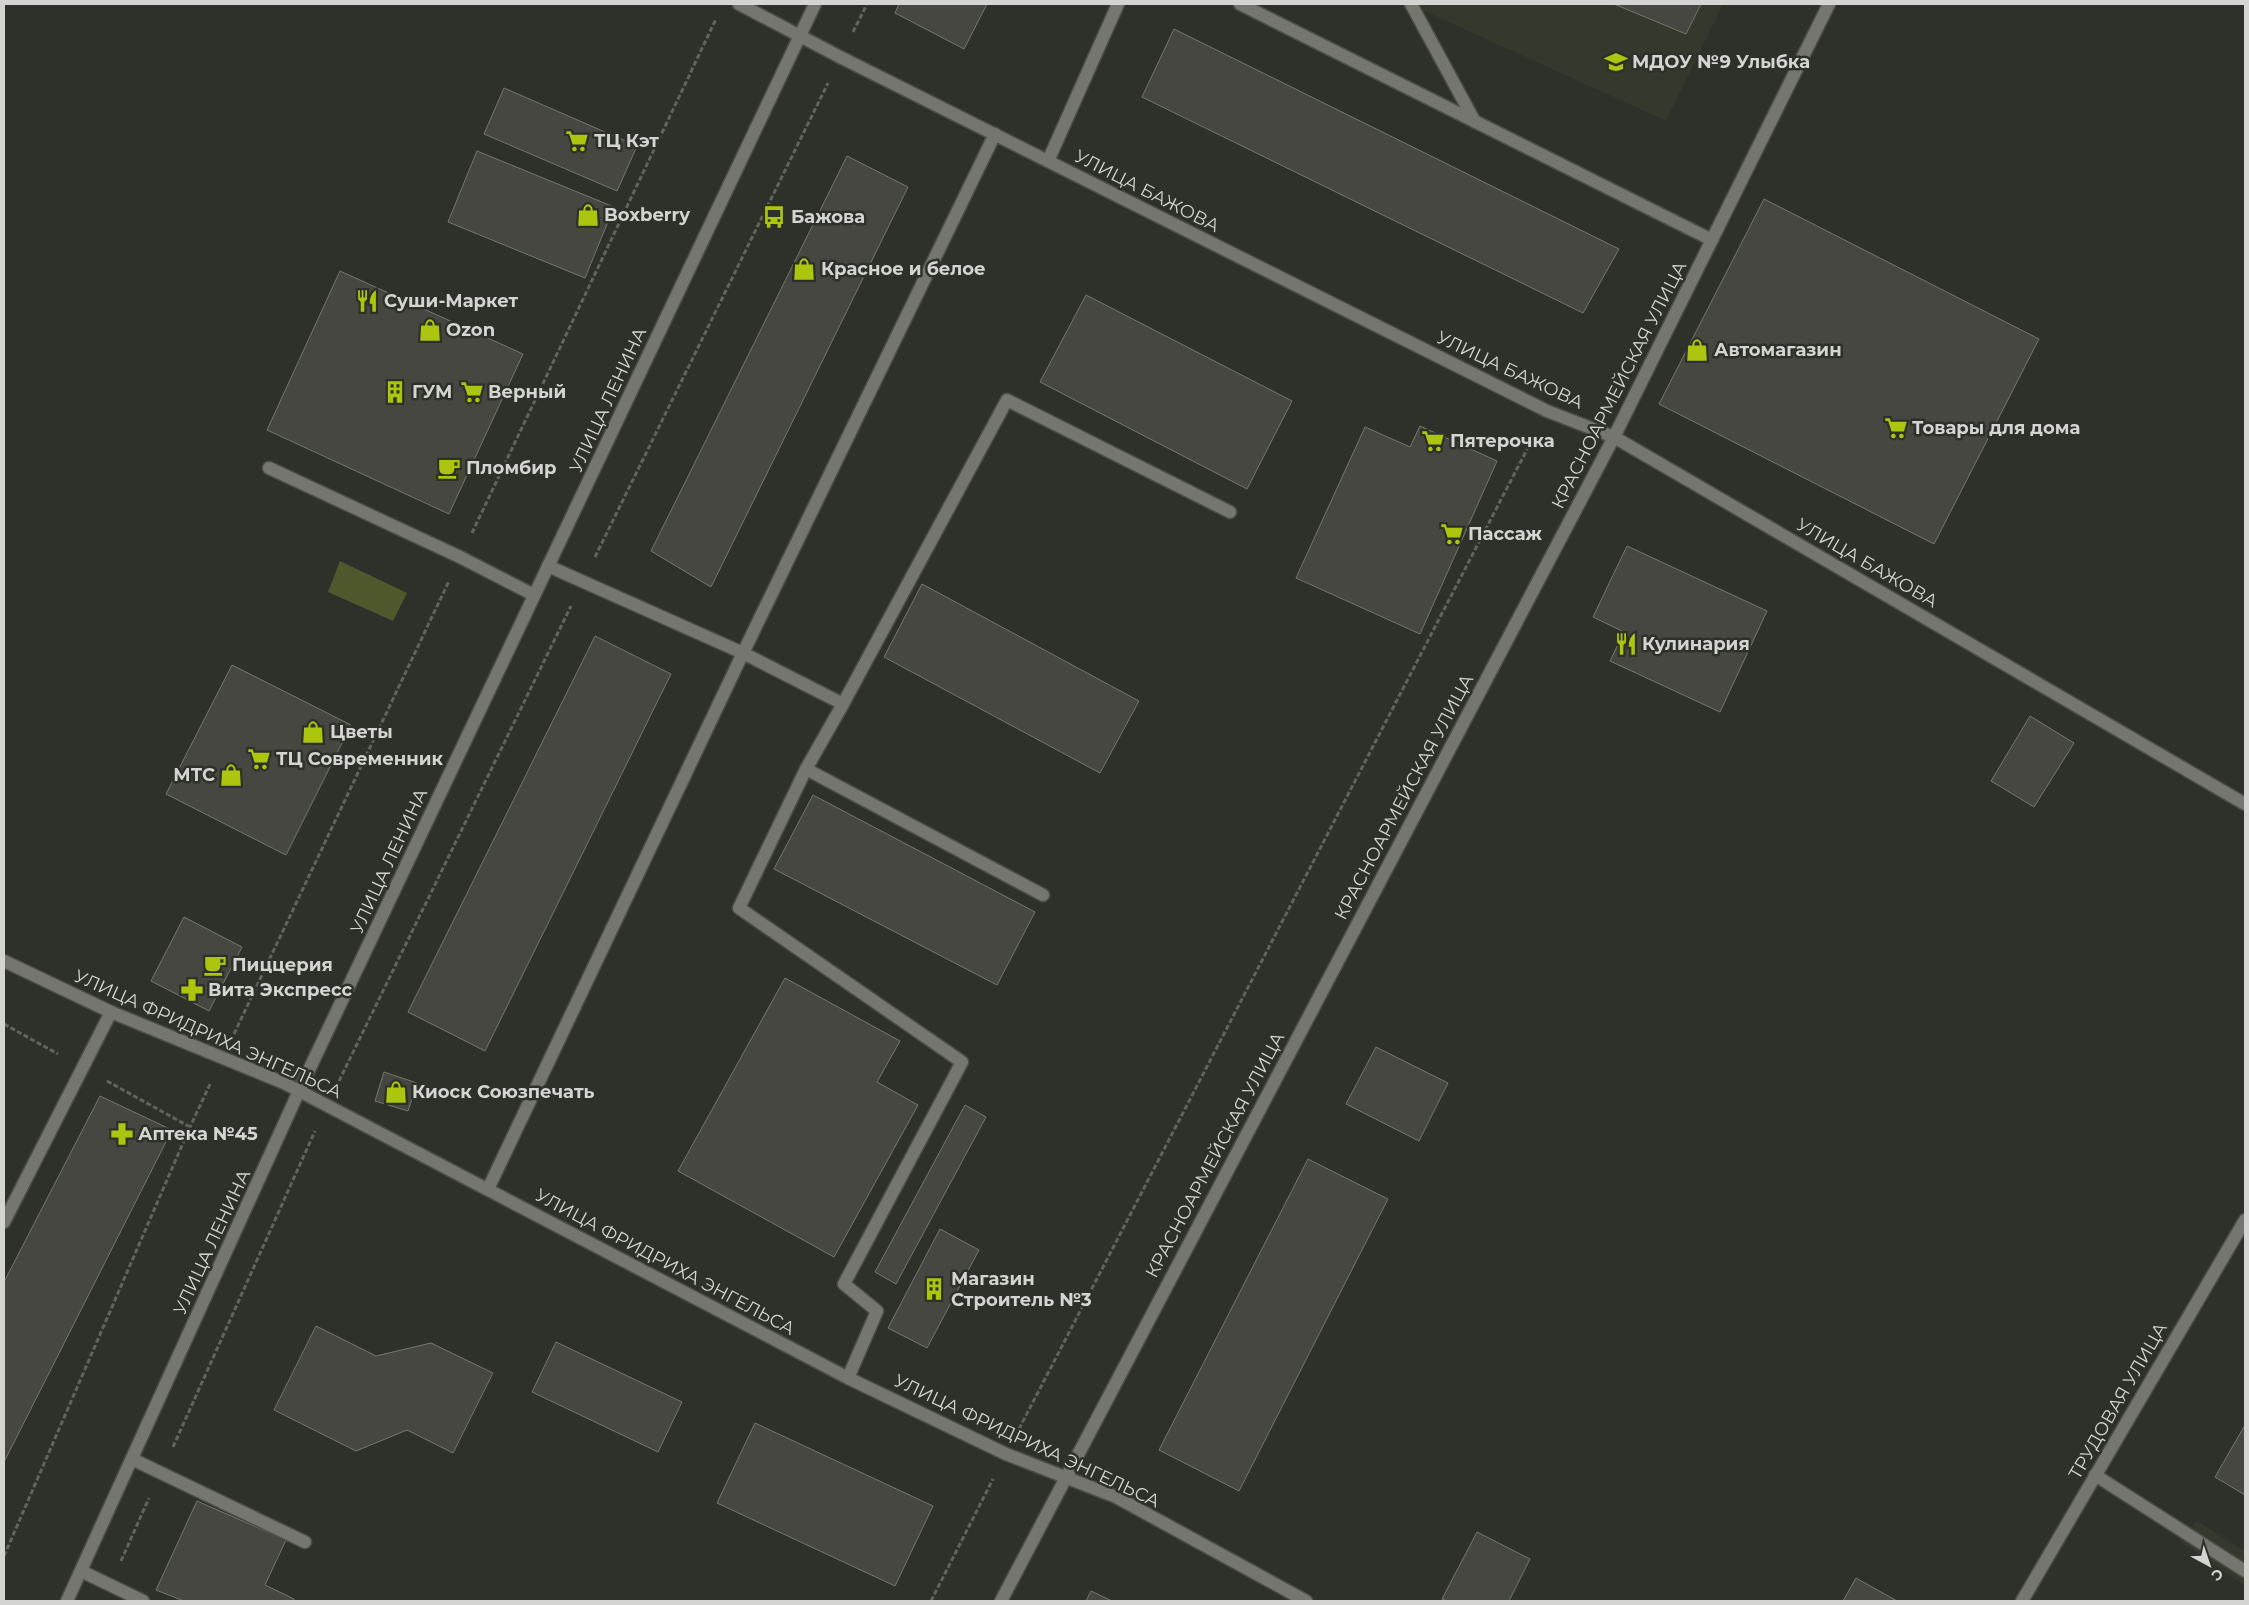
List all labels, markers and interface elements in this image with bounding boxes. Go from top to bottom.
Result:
school or university icon: МДОУ №9 Улыбка [1603,49,1629,75]
place label: МДОУ №9 Улыбка [1632,51,1810,73]
supermarket icon: ТЦ Кэт [564,128,590,154]
place label: ТЦ Кэт [594,130,659,152]
street label: УЛИЦА БАЖОВА [1071,145,1224,237]
shop icon: Boxberry [575,202,601,228]
place label: Boxberry [604,204,690,226]
bus stop icon: Бажова [761,204,787,230]
place label: Бажова [791,206,865,228]
shop icon: Красное и белое [791,256,817,282]
street label: КРАСНОАРМЕЙСКАЯ УЛИЦА [1547,257,1691,513]
place label: Красное и белое [821,258,986,280]
restaurant icon: Суши-Маркет [354,288,380,314]
place label: Суши-Маркет [384,290,519,312]
shop icon: Ozon [417,317,443,343]
place label: Ozon [446,319,495,341]
street label: УЛИЦА ЛЕНИНА [565,323,652,476]
street label: УЛИЦА БАЖОВА [1433,326,1587,414]
shop icon: Автомагазин [1684,337,1710,363]
place label: Автомагазин [1714,339,1842,361]
building icon: ГУМ [382,379,408,405]
supermarket icon: Верный [459,379,485,405]
place label: ГУМ [412,381,452,403]
place label: Верный [488,381,566,403]
supermarket icon: Товары для дома [1883,415,1909,441]
place label: Товары для дома [1912,417,2080,439]
supermarket icon: Пятерочка [1420,428,1446,454]
place label: Пятерочка [1450,430,1555,452]
cafe icon: Пломбир [436,455,462,481]
place label: Пломбир [466,457,556,479]
street label: УЛИЦА БАЖОВА [1792,514,1942,613]
supermarket icon: Пассаж [1439,521,1465,547]
place label: Пассаж [1468,523,1543,545]
restaurant icon: Кулинария [1613,631,1639,657]
place label: Кулинария [1642,633,1750,655]
street label: КРАСНОАРМЕЙСКАЯ УЛИЦА [1330,670,1479,924]
shop icon: Цветы [300,719,326,745]
place label: Цветы [330,721,393,743]
supermarket icon: ТЦ Современник [246,746,272,772]
place label: ТЦ Современник [276,748,443,770]
shop icon: МТС [218,762,244,788]
place label: МТС [173,764,215,786]
street label: УЛИЦА ЛЕНИНА [346,784,433,937]
cafe icon: Пиццерия [202,952,228,978]
place label: Пиццерия [232,954,333,976]
street label: УЛИЦА ФРИДРИХА ЭНГЕЛЬСА [71,965,346,1103]
pharmacy icon: Вита Экспресс [179,977,205,1003]
place label: Вита Экспресс [208,979,353,1001]
street label: КРАСНОАРМЕЙСКАЯ УЛИЦА [1141,1028,1290,1282]
shop icon: Киоск Союзпечать [383,1079,409,1105]
place label: Киоск Союзпечать [412,1081,595,1103]
pharmacy icon: Аптека №45 [109,1121,135,1147]
place label: Аптека №45 [138,1123,258,1145]
street label: УЛИЦА ЛЕНИНА [169,1165,256,1318]
street label: УЛИЦА ФРИДРИХА ЭНГЕЛЬСА [532,1184,799,1340]
place label: Магазин Строитель №3 [951,1268,1092,1311]
building icon: Магазин Строитель №3 [921,1276,947,1302]
street label: ТРУДОВАЯ УЛИЦА [2064,1318,2172,1483]
street label: УЛИЦА ФРИДРИХА ЭНГЕЛЬСА [891,1370,1164,1513]
north arrow [2184,1540,2234,1590]
text: С [2208,1565,2227,1585]

